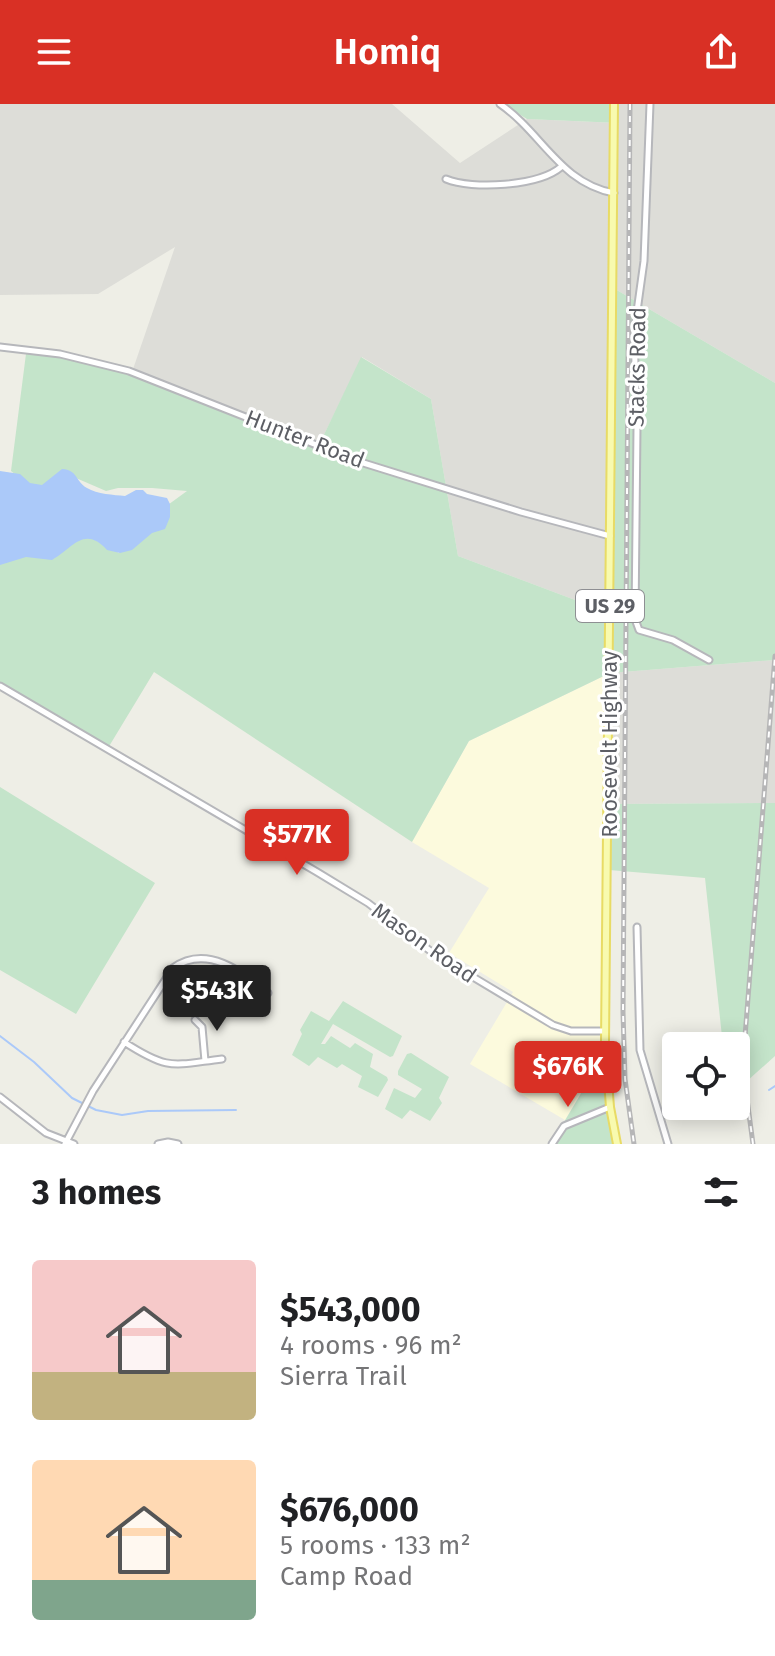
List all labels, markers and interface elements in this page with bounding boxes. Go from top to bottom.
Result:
icon: menu [32,30,76,74]
text: Homiq [334,30,441,74]
icon: share [699,30,743,74]
street label: Stacks Road [622,307,652,427]
street label: Hunter Road [242,404,368,474]
road number: US 29 [576,590,644,622]
street label: Roosevelt Highway [596,650,623,838]
pin: $577K [241,809,353,877]
text: $577K [263,819,331,850]
street label: Mason Road [367,897,481,989]
pin: $543K [161,965,273,1033]
text: $543K [181,975,253,1006]
map controls [662,1032,750,1120]
button: locate [662,1032,750,1120]
pin: $676K [512,1041,624,1109]
text: $676K [532,1051,604,1082]
icon: filters [699,1170,743,1214]
text: 3 homes [32,1172,161,1213]
text: $543,000 [280,1289,421,1330]
icon: home [96,1292,192,1388]
text: 4 rooms · 96 m² [280,1330,462,1361]
text: Sierra Trail [280,1361,407,1392]
text: $676,000 [280,1489,419,1530]
icon: home [96,1492,192,1588]
text: 5 rooms · 133 m² [280,1530,471,1561]
text: Camp Road [280,1561,413,1592]

